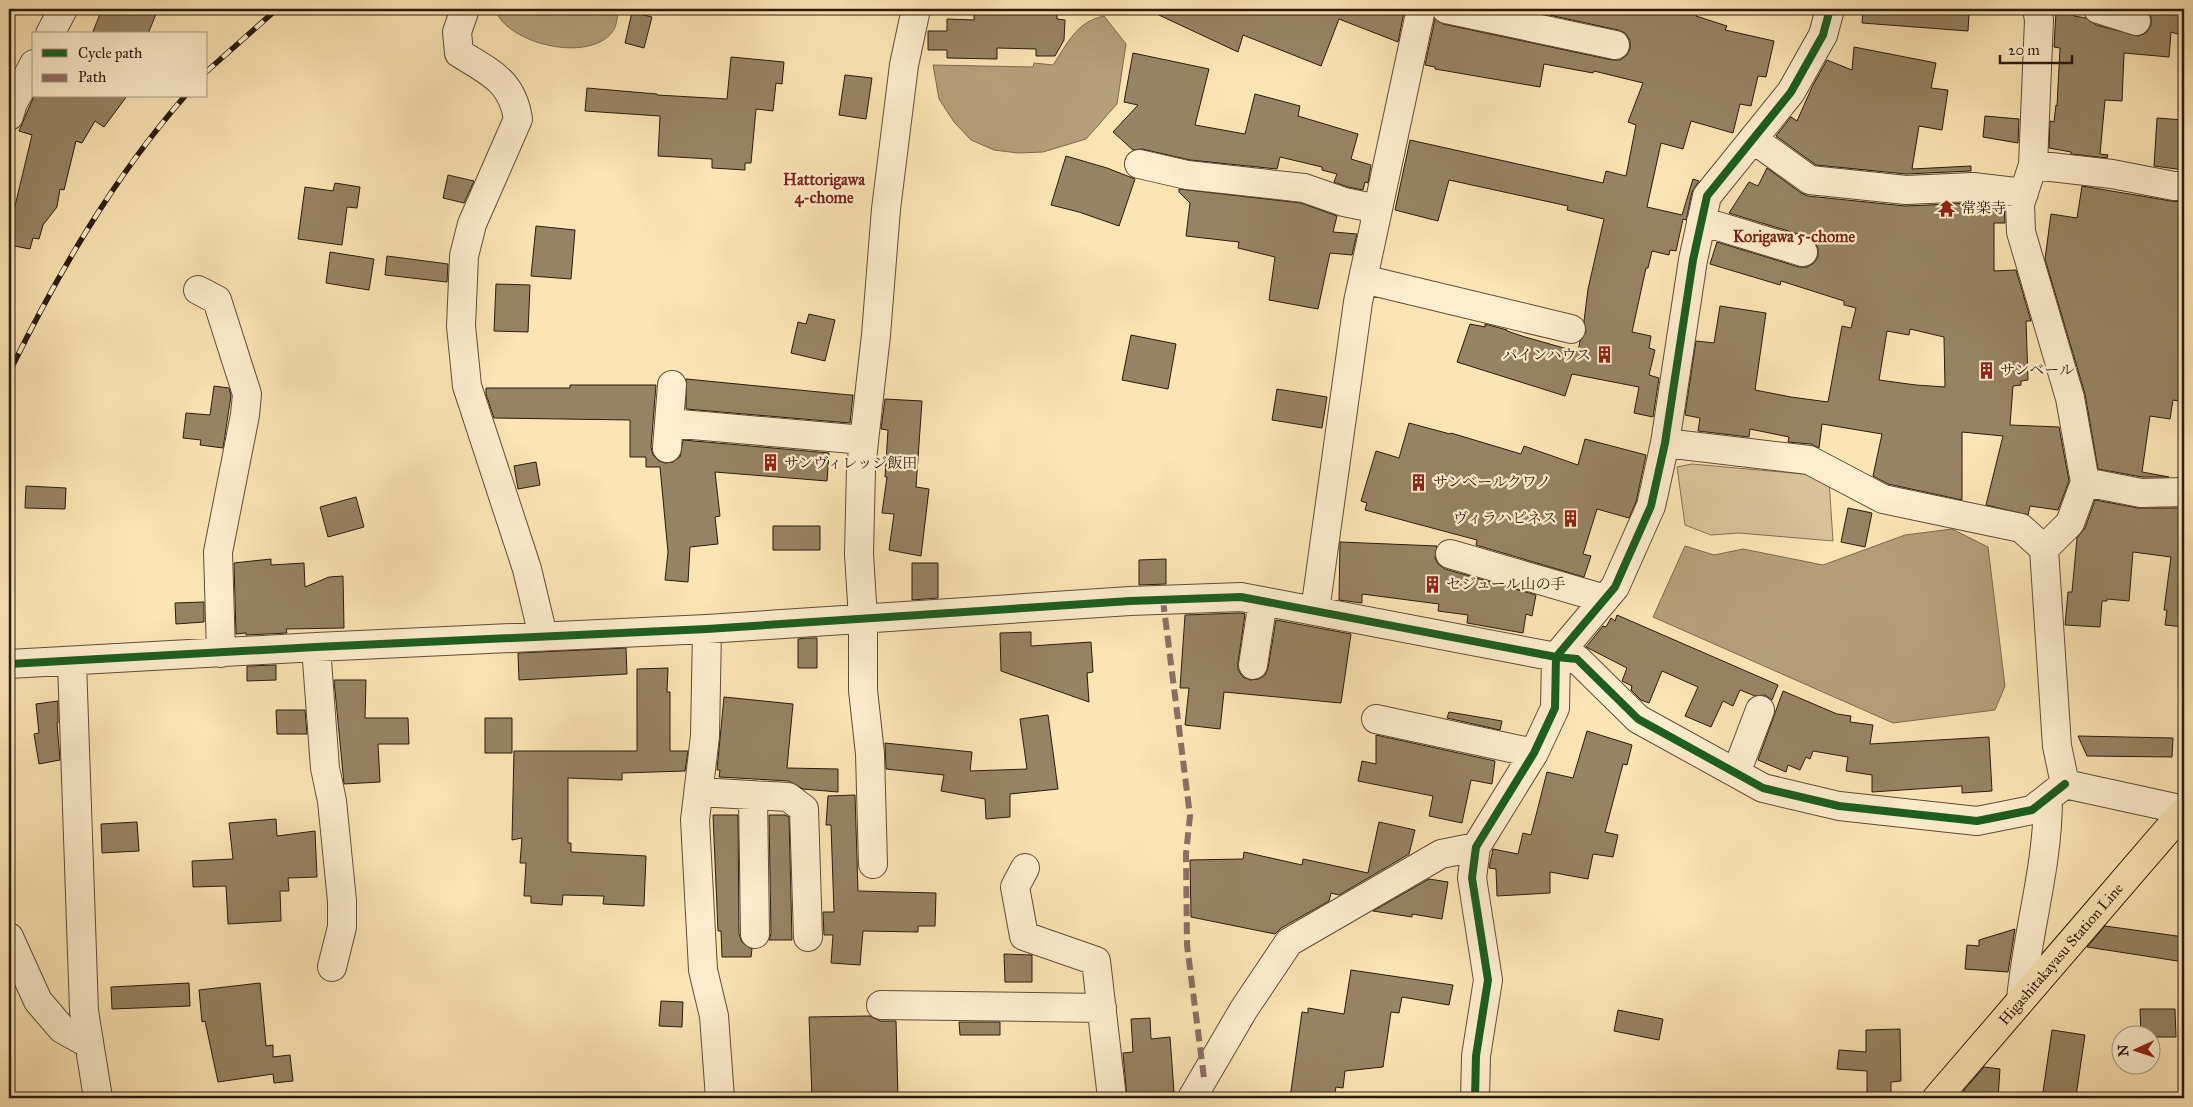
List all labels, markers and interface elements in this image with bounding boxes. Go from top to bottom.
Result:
legend [32,32,208,98]
scale bar [2000,32,2073,64]
text: 20 m [2008,41,2040,59]
text: Cycle path [78,44,143,62]
text: Path [78,68,107,86]
district label: Hattorigawa 4-chome [783,170,866,208]
temple icon: 常楽寺 [1937,198,1957,218]
place label: 常楽寺 [1961,199,2006,217]
district label: Korigawa 5-chome [1733,227,1855,247]
building icon: パインハウス [1595,345,1615,365]
place label: パインハウス [1502,346,1591,364]
building icon: サンベール [1976,360,1996,380]
place label: サンベール [2000,361,2074,379]
building icon: サンヴィレッジ飯田 [760,453,780,473]
place label: サンヴィレッジ飯田 [784,454,917,472]
building icon: サンベールクワノ [1409,472,1429,492]
place label: サンベールクワノ [1433,473,1551,491]
building icon: ヴィラハピネス [1561,508,1581,528]
place label: ヴィラハピネス [1453,509,1557,527]
building icon: セジュール山の手 [1422,574,1442,594]
place label: セジュール山の手 [1446,575,1565,593]
street label: Higashitakayasu Station Line [1995,879,2127,1029]
north arrow [2110,1024,2160,1074]
text: N [2115,1044,2132,1057]

